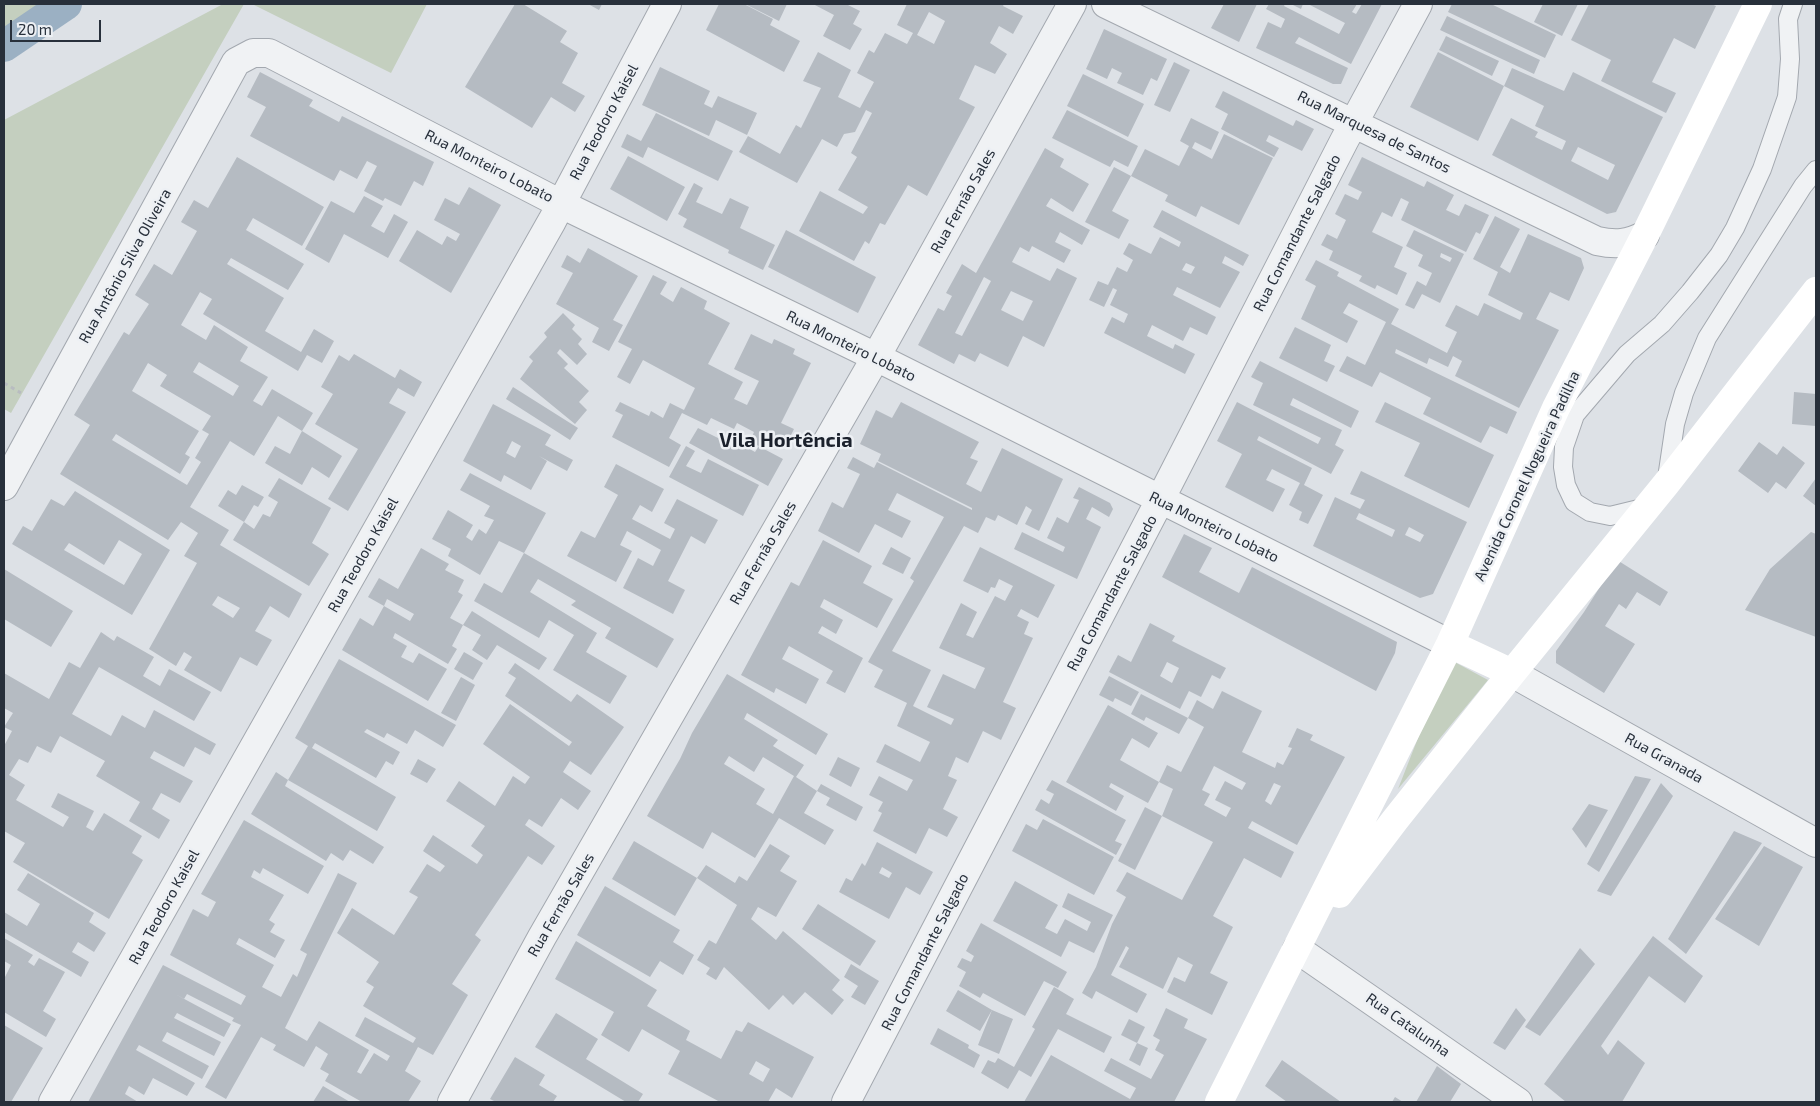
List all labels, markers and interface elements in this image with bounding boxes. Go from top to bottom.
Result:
scale bar [12,10,104,42]
text: 20 m [18,20,52,38]
street label: Rua Teodoro Kaisel [566,61,642,183]
street label: Rua Marquesa de Santos [1294,87,1454,177]
street label: Rua Monteiro Lobato [422,126,556,206]
street label: Rua Fernão Sales [927,146,999,256]
street label: Rua Comandante Salgado [1249,151,1345,315]
street label: Rua Antônio Silva Oliveira [75,186,175,346]
street label: Rua Monteiro Lobato [783,307,919,385]
street label: Avenida Coronel Nogueira Padilha [1470,368,1584,584]
district label: Vila Hortência [719,428,853,452]
street label: Rua Monteiro Lobato [1146,488,1282,566]
street label: Rua Teodoro Kaisel [324,494,402,616]
street label: Rua Fernão Sales [726,498,800,608]
street label: Rua Comandante Salgado [1063,512,1161,674]
street label: Rua Granada [1622,729,1706,787]
street label: Rua Teodoro Kaisel [125,846,203,968]
street label: Rua Fernão Sales [524,850,598,960]
street label: Rua Comandante Salgado [877,870,973,1034]
street label: Rua Catalunha [1362,989,1454,1061]

